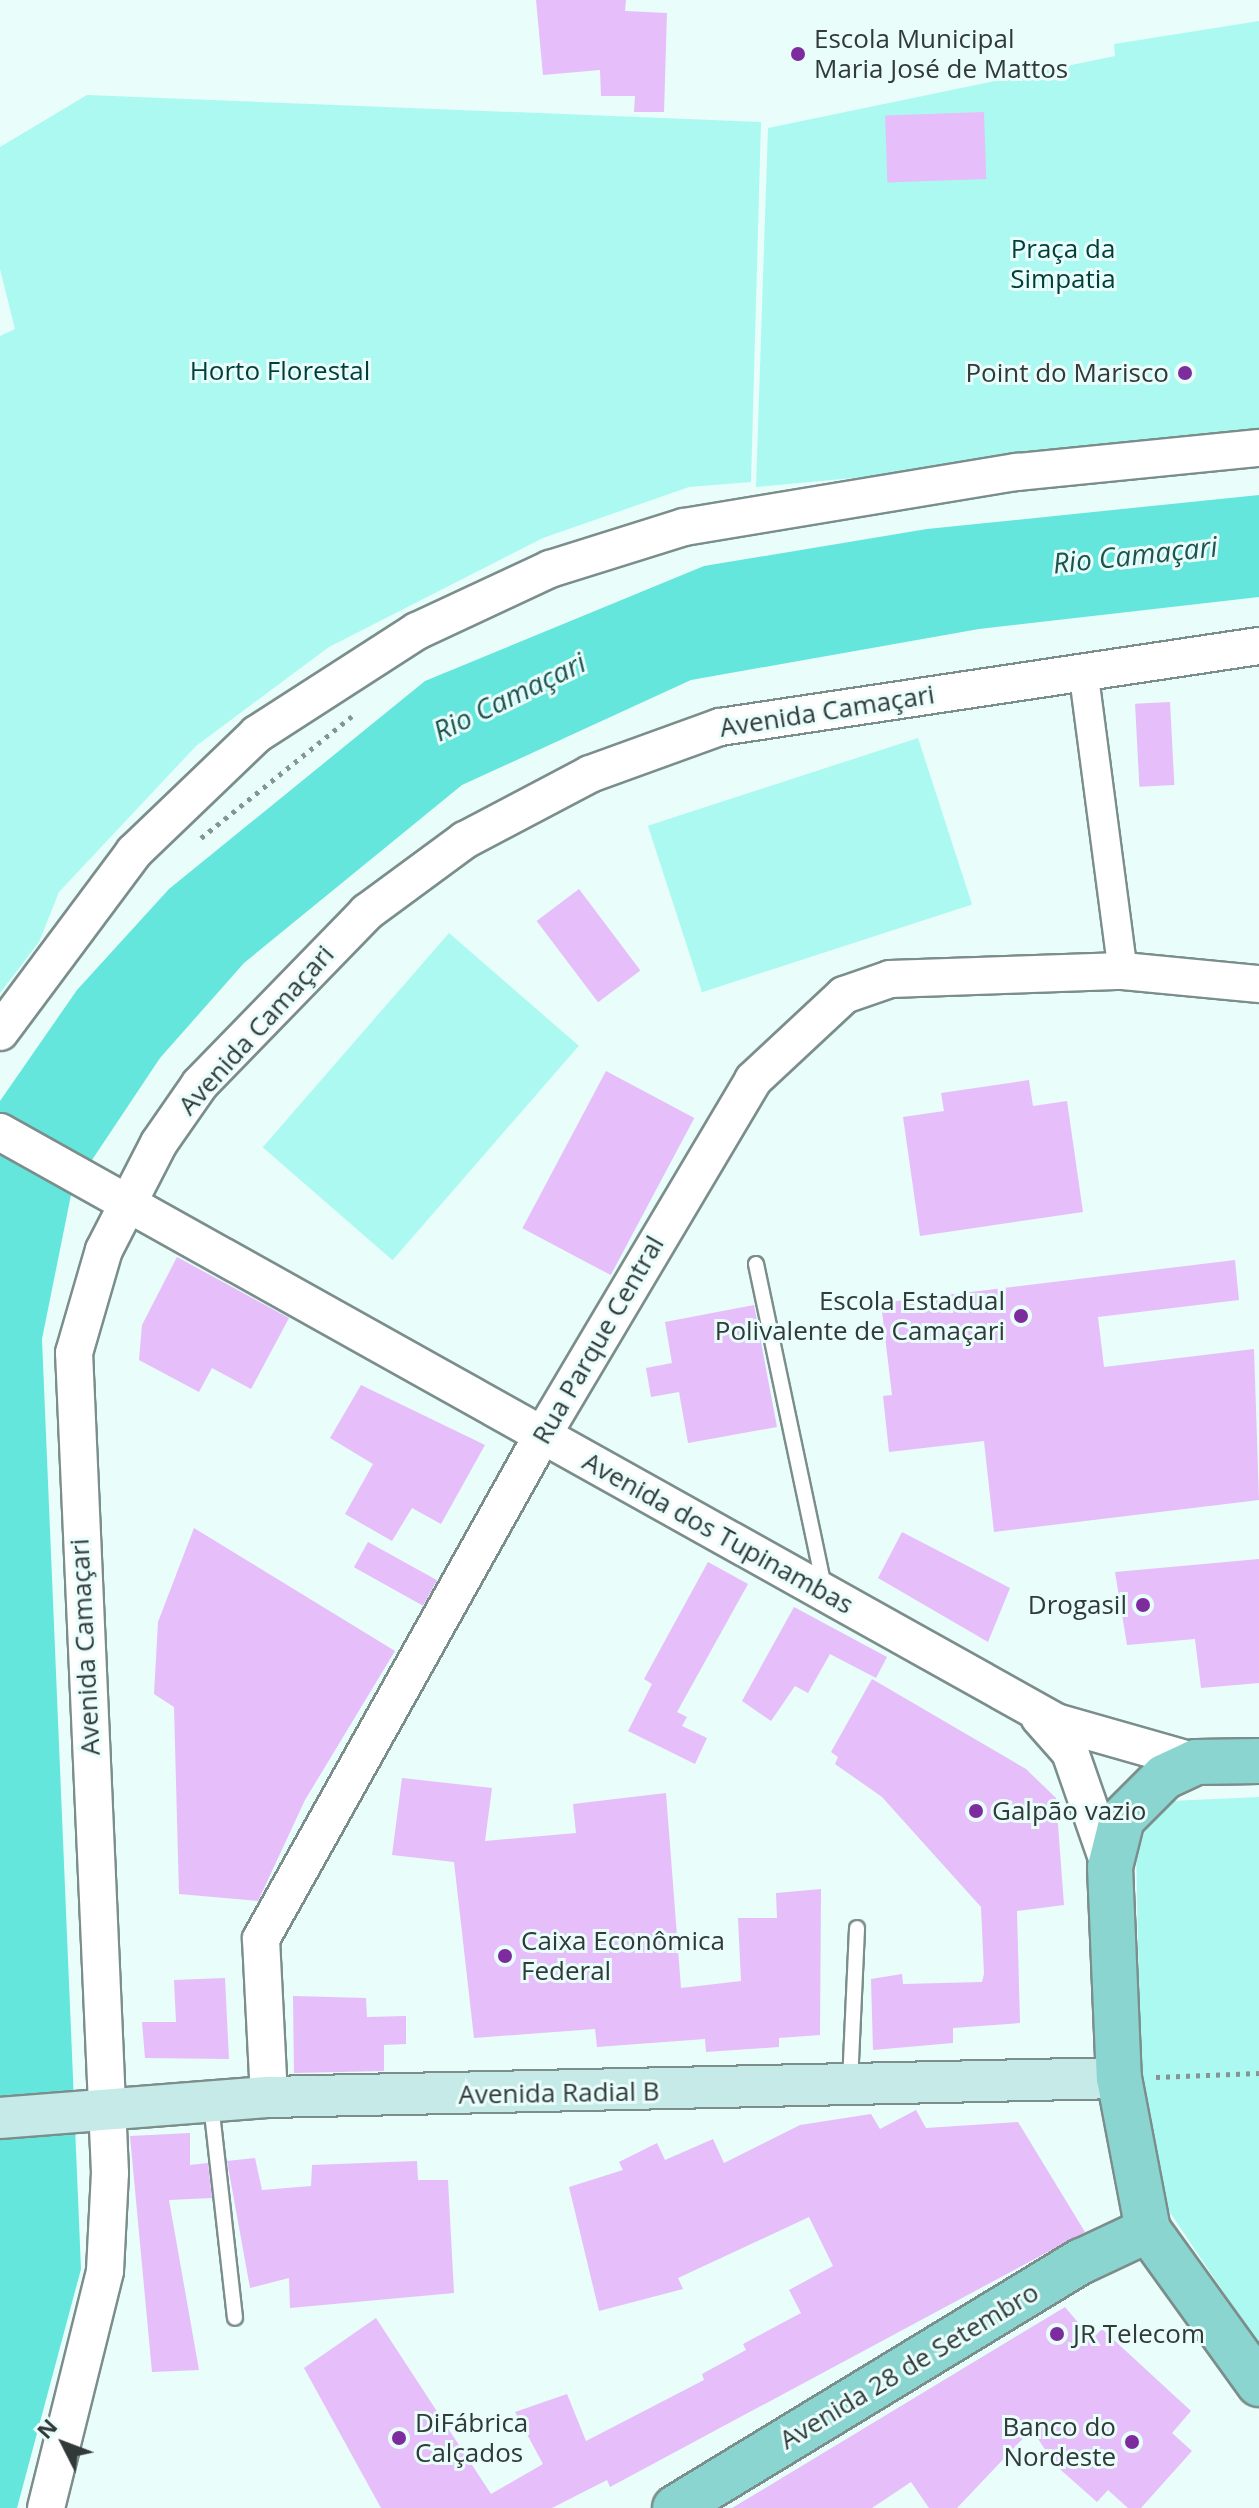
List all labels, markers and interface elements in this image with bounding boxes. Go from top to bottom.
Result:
place label: Escola Municipal Maria José de Mattos [814,23,1068,84]
marker: Escola Municipal Maria José de Mattos [789,45,807,63]
park label: Praça da Simpatia [1010,233,1116,294]
park label: Horto Florestal [190,355,370,387]
place label: Point do Marisco [965,357,1169,389]
marker: Point do Marisco [1176,364,1194,382]
water label: Rio Camaçari [1051,529,1219,579]
water label: Rio Camaçari [427,645,591,747]
street label: Avenida Camaçari [717,679,937,743]
street label: Avenida Camaçari [172,939,340,1121]
street label: Rua Parque Central [526,1230,670,1450]
place label: Escola Estadual Polivalente de Camaçari [715,1285,1005,1346]
marker: Escola Estadual Polivalente de Camaçari [1012,1307,1030,1325]
street label: Avenida dos Tupinambas [577,1446,859,1620]
street label: Avenida Camaçari [64,1538,106,1756]
place label: Drogasil [1028,1589,1127,1621]
marker: Drogasil [1134,1596,1152,1614]
place label: Galpão vazio [992,1795,1146,1827]
marker: Galpão vazio [967,1802,985,1820]
place label: Caixa Econômica Federal [521,1925,725,1986]
marker: Caixa Econômica Federal [496,1947,514,1965]
street label: Avenida Radial B [458,2076,660,2110]
street label: Avenida 28 de Setembro [774,2276,1044,2456]
place label: JR Telecom [1073,2318,1205,2350]
marker: JR Telecom [1048,2325,1066,2343]
north arrow [24,2404,104,2484]
place label: DiFábrica Calçados [415,2407,528,2468]
text: N [29,2411,63,2445]
place label: Banco do Nordeste [1002,2411,1116,2472]
marker: DiFábrica Calçados [390,2429,408,2447]
marker: Banco do Nordeste [1123,2433,1141,2451]

